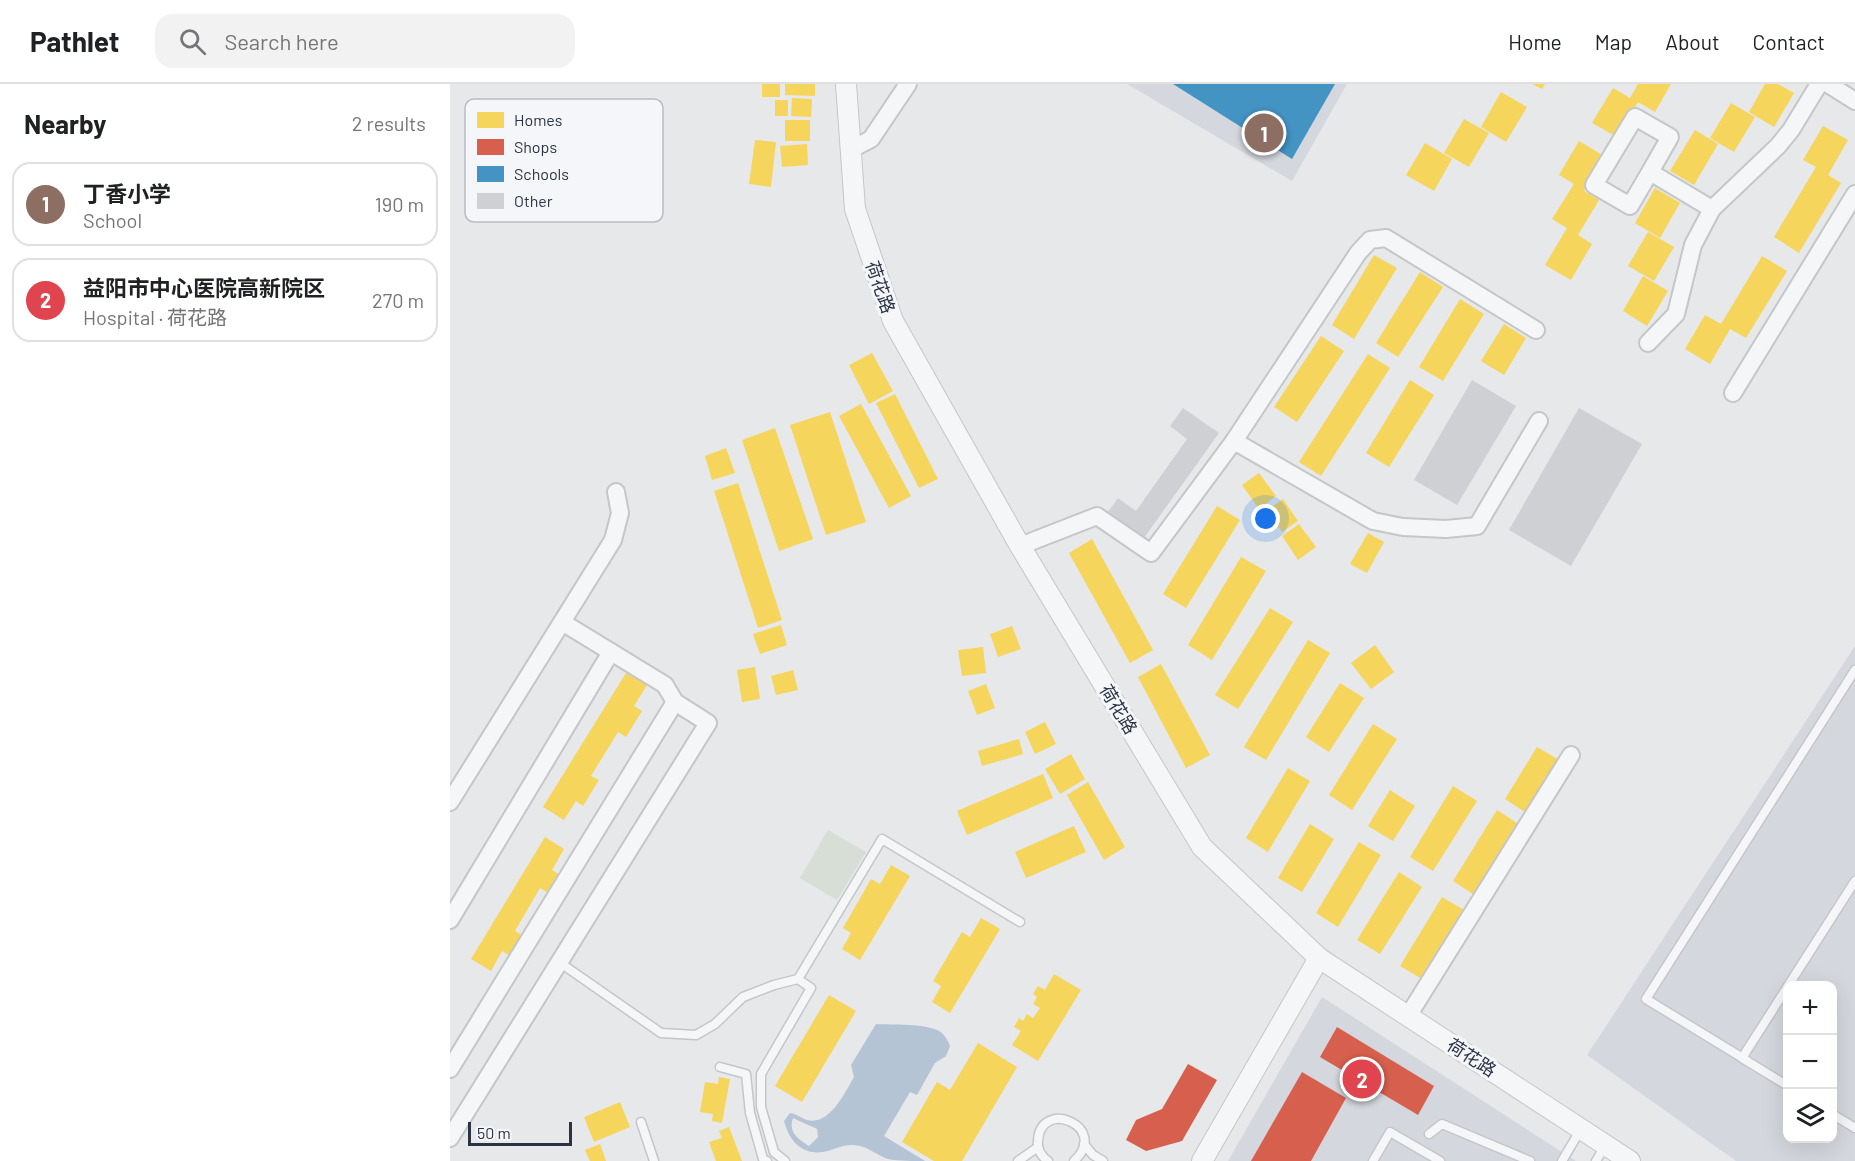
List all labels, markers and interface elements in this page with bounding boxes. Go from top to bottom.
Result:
search box [155,14,575,68]
text: Pathlet [30,24,119,58]
icon: search [176,25,209,58]
text: Search here [224,28,339,54]
text: Home [1508,29,1562,54]
text: Map [1595,29,1632,54]
text: About [1665,29,1720,54]
text: Contact [1753,29,1825,54]
legend [465,99,663,222]
text: Nearby [24,108,106,139]
text: Homes [514,110,562,129]
pin: 1 [1244,110,1284,156]
text: 2 results [352,111,426,135]
text: Shops [514,137,557,156]
text: Schools [514,164,569,183]
text: 丁香小学 [83,180,171,206]
text: Other [514,191,553,210]
text: 1 [42,192,49,216]
text: 190 m [375,192,424,216]
text: School [83,208,142,232]
street label: 荷花路 [862,258,900,316]
text: 益阳市中心医院高新院区 [83,274,325,300]
text: 2 [40,288,51,312]
text: 270 m [372,288,424,312]
text: Hospital · 荷花路 [83,305,227,329]
your location [1251,504,1280,533]
street label: 荷花路 [1096,680,1142,738]
map controls [1783,981,1837,1143]
button: + [1783,981,1837,1035]
street label: 荷花路 [1443,1033,1501,1081]
button: − [1783,1035,1837,1089]
pin: 2 [1342,1056,1382,1102]
button: layers [1783,1089,1837,1143]
scale bar [468,1119,572,1146]
text: 50 m [477,1123,511,1142]

